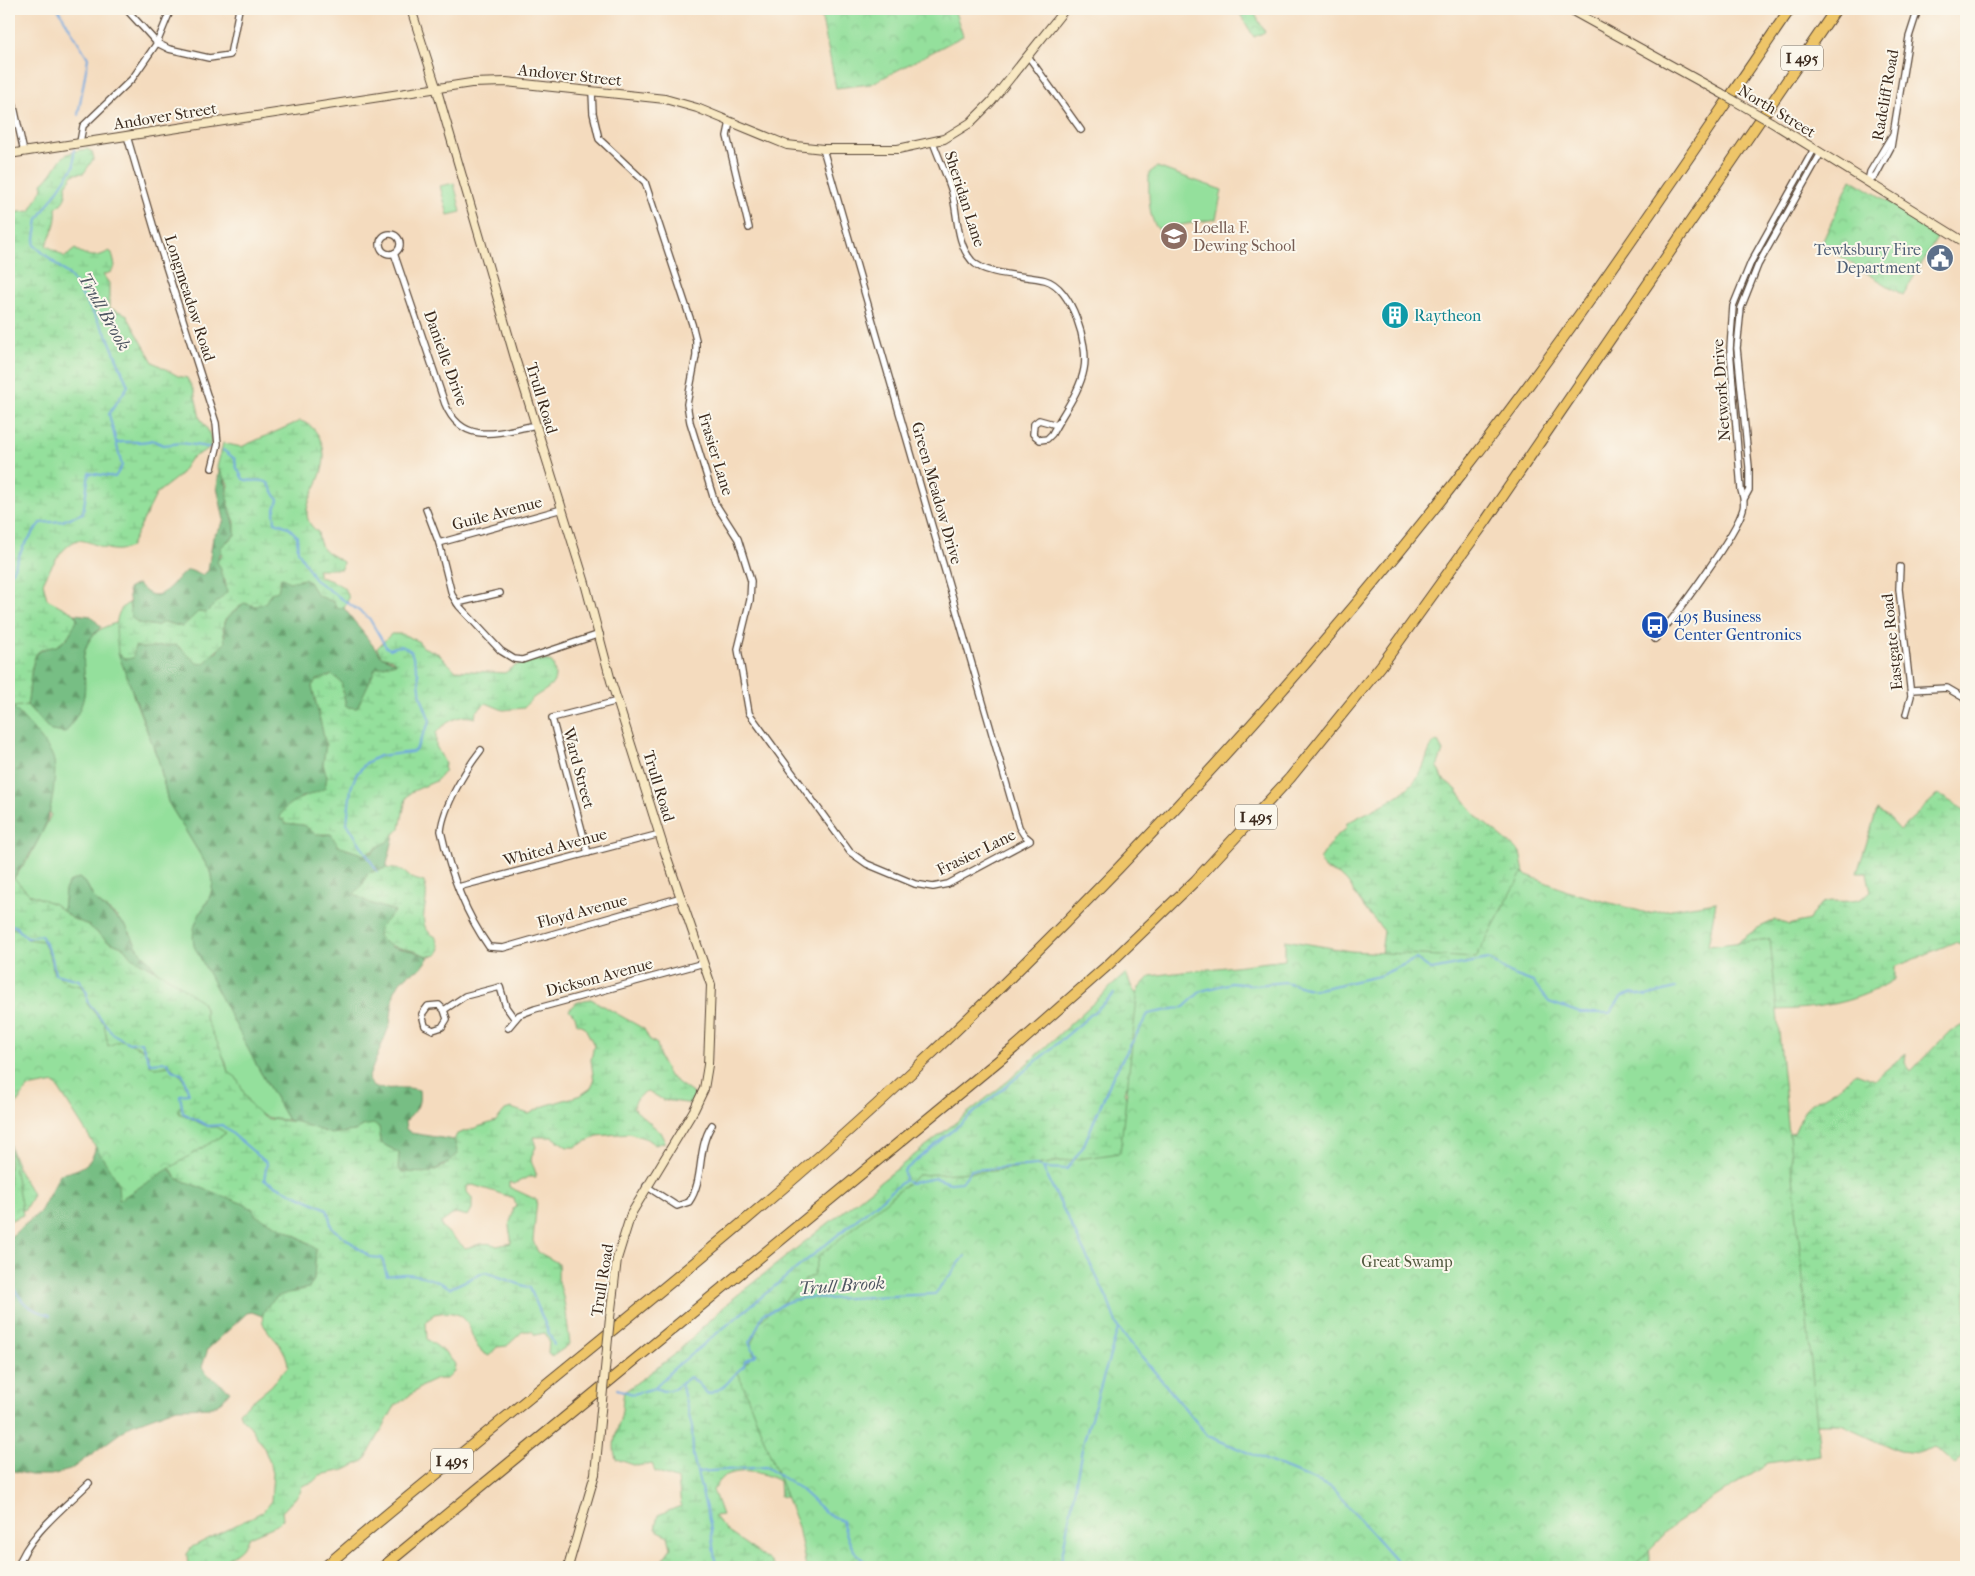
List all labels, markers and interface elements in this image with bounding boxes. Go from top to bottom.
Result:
road number: I 495 [1781,46,1823,70]
street label: Radcliff Road [1868,47,1902,142]
street label: Andover Street [516,60,623,90]
street label: North Street [1735,80,1819,142]
street label: Andover Street [111,98,218,134]
street label: Sheridan Lane [941,149,989,249]
place label: Loella F. Dewing School [1193,218,1296,255]
school or university icon: Loella F. Dewing School [1159,221,1189,251]
street label: Longmeadow Road [161,232,219,364]
place label: Tewksbury Fire Department [1814,240,1921,277]
public building icon: Tewksbury Fire Department [1925,243,1955,273]
water label: Trull Brook [73,269,135,355]
building icon: Raytheon [1380,300,1410,330]
place label: Raytheon [1414,306,1482,325]
street label: Danielle Drive [420,308,472,409]
street label: Network Drive [1708,338,1734,442]
street label: Trull Road [522,360,562,436]
street label: Frasier Lane [694,410,738,498]
street label: Green Meadow Drive [908,420,966,566]
street label: Guile Avenue [450,492,544,534]
street label: Eastgate Road [1877,592,1907,691]
place label: 495 Business Center Gentronics [1674,607,1802,644]
bus stop icon: 495 Business Center Gentronics [1640,610,1670,640]
street label: Ward Street [559,724,599,811]
street label: Trull Road [639,748,679,824]
road number: I 495 [1235,804,1277,830]
street label: Whited Avenue [500,824,609,870]
street label: Frasier Lane [933,825,1019,879]
street label: Floyd Avenue [535,890,629,932]
street label: Dickson Avenue [543,954,655,1000]
street label: Trull Road [587,1242,617,1318]
park label: Great Swamp [1361,1252,1453,1271]
water label: Trull Brook [798,1273,886,1299]
road number: I 495 [431,1448,473,1474]

